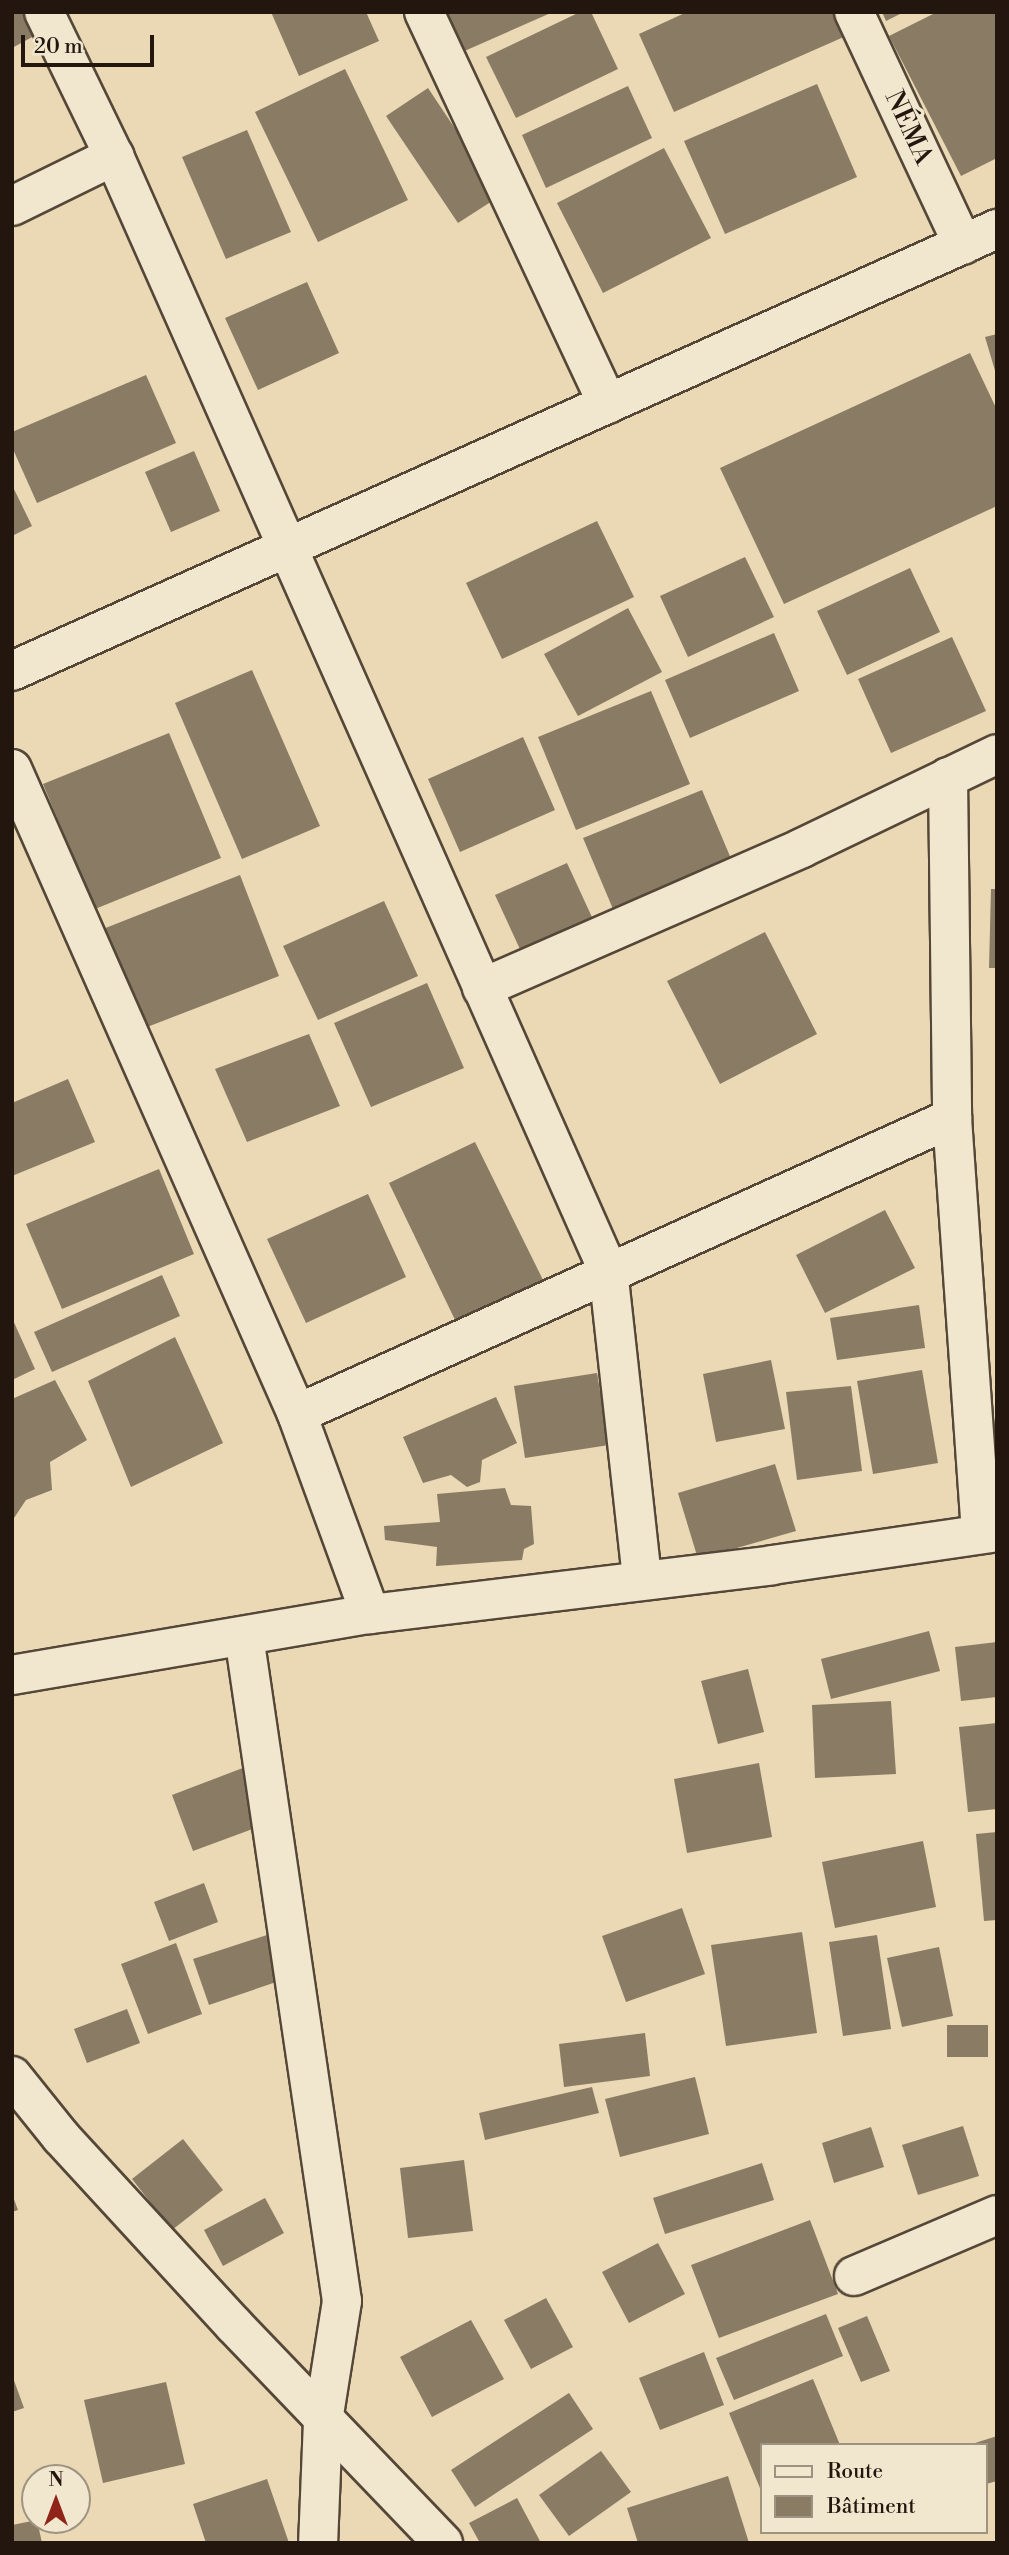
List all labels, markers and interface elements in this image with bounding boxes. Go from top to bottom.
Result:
scale bar [24,21,158,65]
text: 20 m [34,34,83,60]
street label: NÉMA [877,86,939,170]
legend [760,2443,988,2534]
text: Route [827,2459,883,2485]
north arrow [21,2464,91,2534]
text: N [48,2468,64,2492]
text: Bâtiment [827,2494,916,2520]

